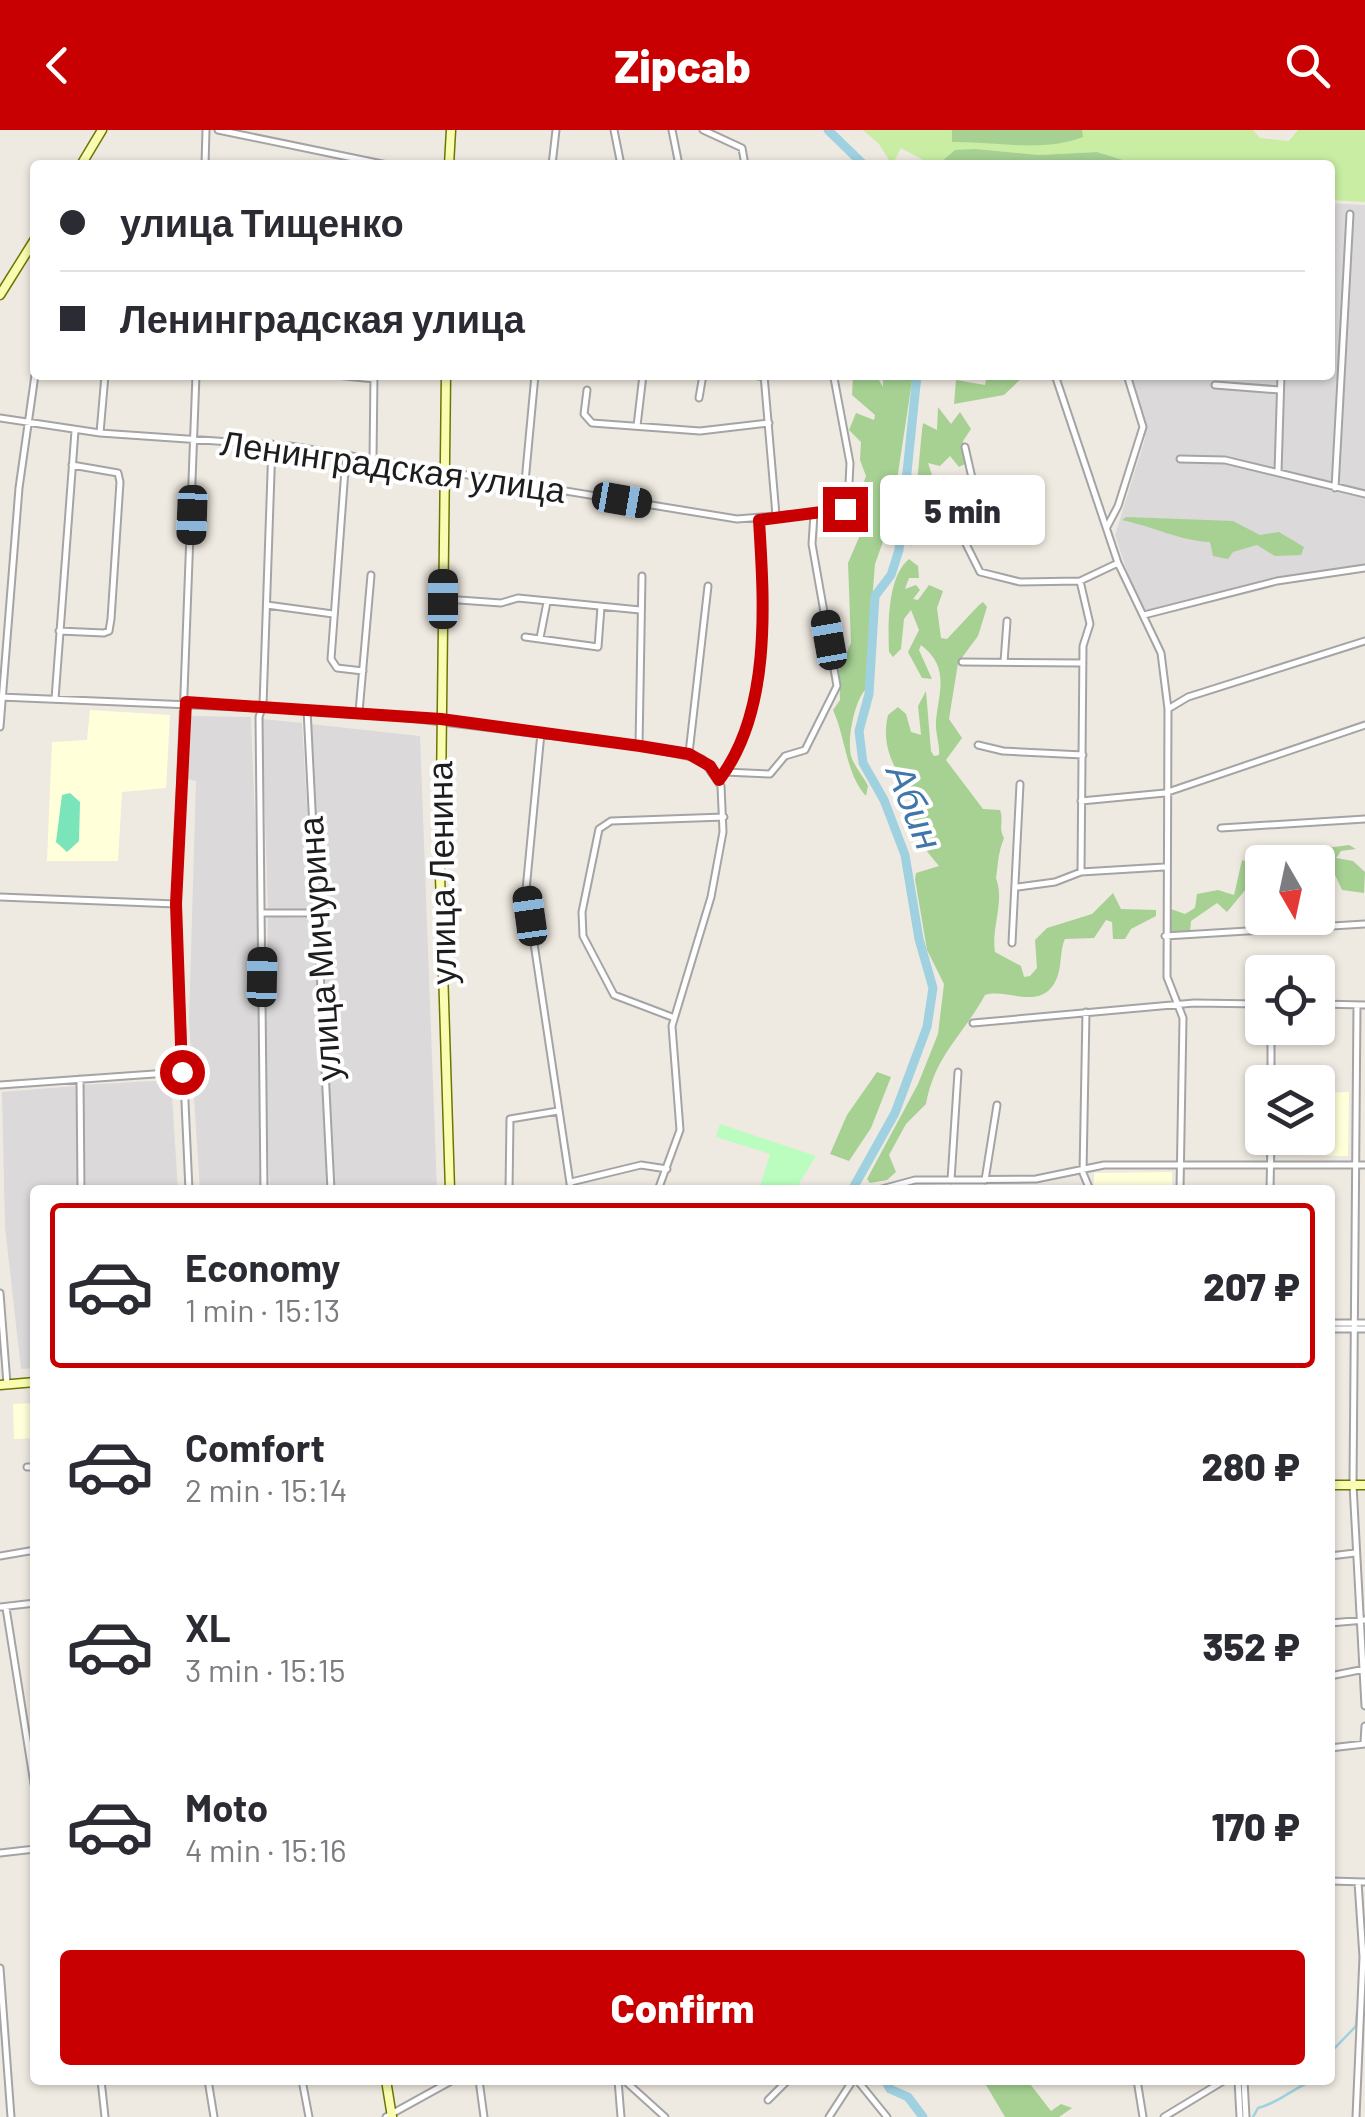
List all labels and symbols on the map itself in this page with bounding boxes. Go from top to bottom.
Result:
street label: Ленинградская улица [218,420,569,510]
callout: 5 min [880,474,1045,544]
car [590,480,654,520]
car [176,484,208,546]
route end [823,487,868,532]
car [428,569,458,629]
car [809,608,849,672]
water label: Абин [877,755,954,856]
street label: улица Ленина [417,760,463,985]
street label: улица Мичурина [288,815,348,1083]
north arrow [1245,845,1335,935]
car [511,884,549,948]
car [246,947,278,1007]
route start [160,1050,205,1095]

